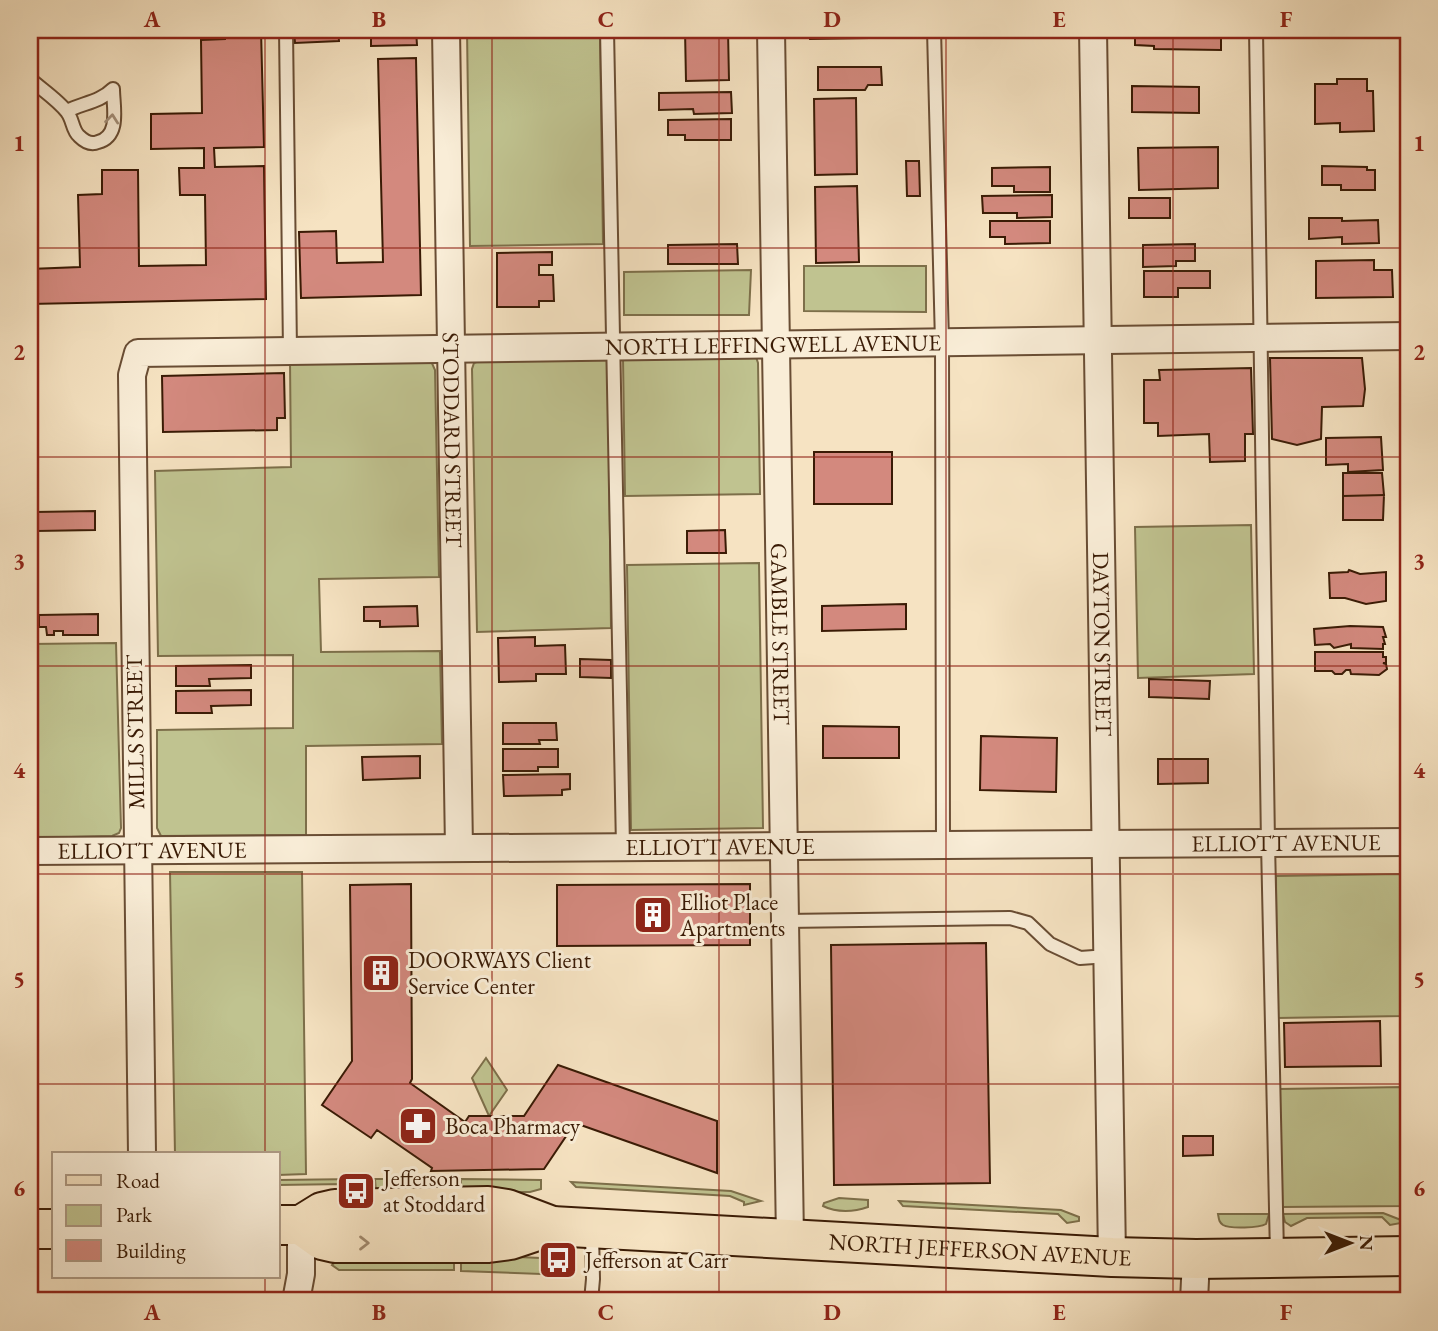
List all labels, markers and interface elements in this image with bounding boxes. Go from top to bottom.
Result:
text: A [143,4,161,34]
text: B [372,4,386,34]
text: C [598,4,614,34]
text: D [823,4,841,34]
text: E [1052,4,1066,34]
text: F [1280,4,1293,34]
one-way arrow [104,113,119,124]
text: 1 [13,128,25,158]
text: 1 [1413,128,1425,158]
street label: NORTH LEFFINGWELL AVENUE [605,327,941,362]
street label: STODDARD STREET [436,332,469,548]
text: 2 [13,337,25,367]
text: 2 [1413,337,1425,367]
street label: GAMBLE STREET [764,543,797,726]
text: 3 [13,546,25,576]
text: 3 [1413,546,1425,576]
street label: DAYTON STREET [1086,552,1119,737]
street label: MILLS STREET [119,654,151,810]
text: 4 [13,755,26,785]
text: 4 [1413,755,1426,785]
street label: ELLIOTT AVENUE [1191,827,1381,858]
street label: ELLIOTT AVENUE [625,831,815,862]
street label: ELLIOTT AVENUE [57,835,247,866]
place label: Elliot Place Apartments [679,887,785,943]
building icon: Elliot Place Apartments [632,894,674,936]
place label: DOORWAYS Client Service Center [408,945,592,1001]
building icon: DOORWAYS Client Service Center [360,952,402,994]
text: 5 [13,964,25,994]
text: 5 [1413,964,1425,994]
pharmacy icon: Boca Pharmacy [397,1105,439,1147]
place label: Boca Pharmacy [445,1111,581,1141]
legend [52,1152,280,1278]
place label: Jefferson at Stoddard [381,1163,485,1219]
text: Road [116,1167,160,1194]
bus stop icon: Jefferson at Stoddard [335,1170,377,1212]
text: 6 [13,1173,25,1203]
text: 6 [1413,1173,1425,1203]
text: Park [116,1201,153,1228]
north arrow [1316,1208,1386,1278]
street label: NORTH JEFFERSON AVENUE [828,1226,1131,1272]
one-way arrow [359,1235,370,1251]
text: N [1354,1235,1379,1251]
text: Building [116,1237,186,1264]
bus stop icon: Jefferson at Carr [537,1239,579,1281]
place label: Jefferson at Carr [583,1245,729,1275]
text: A [143,1297,161,1327]
text: B [372,1297,386,1327]
text: C [598,1297,614,1327]
text: D [823,1297,841,1327]
text: E [1052,1297,1066,1327]
text: F [1280,1297,1293,1327]

